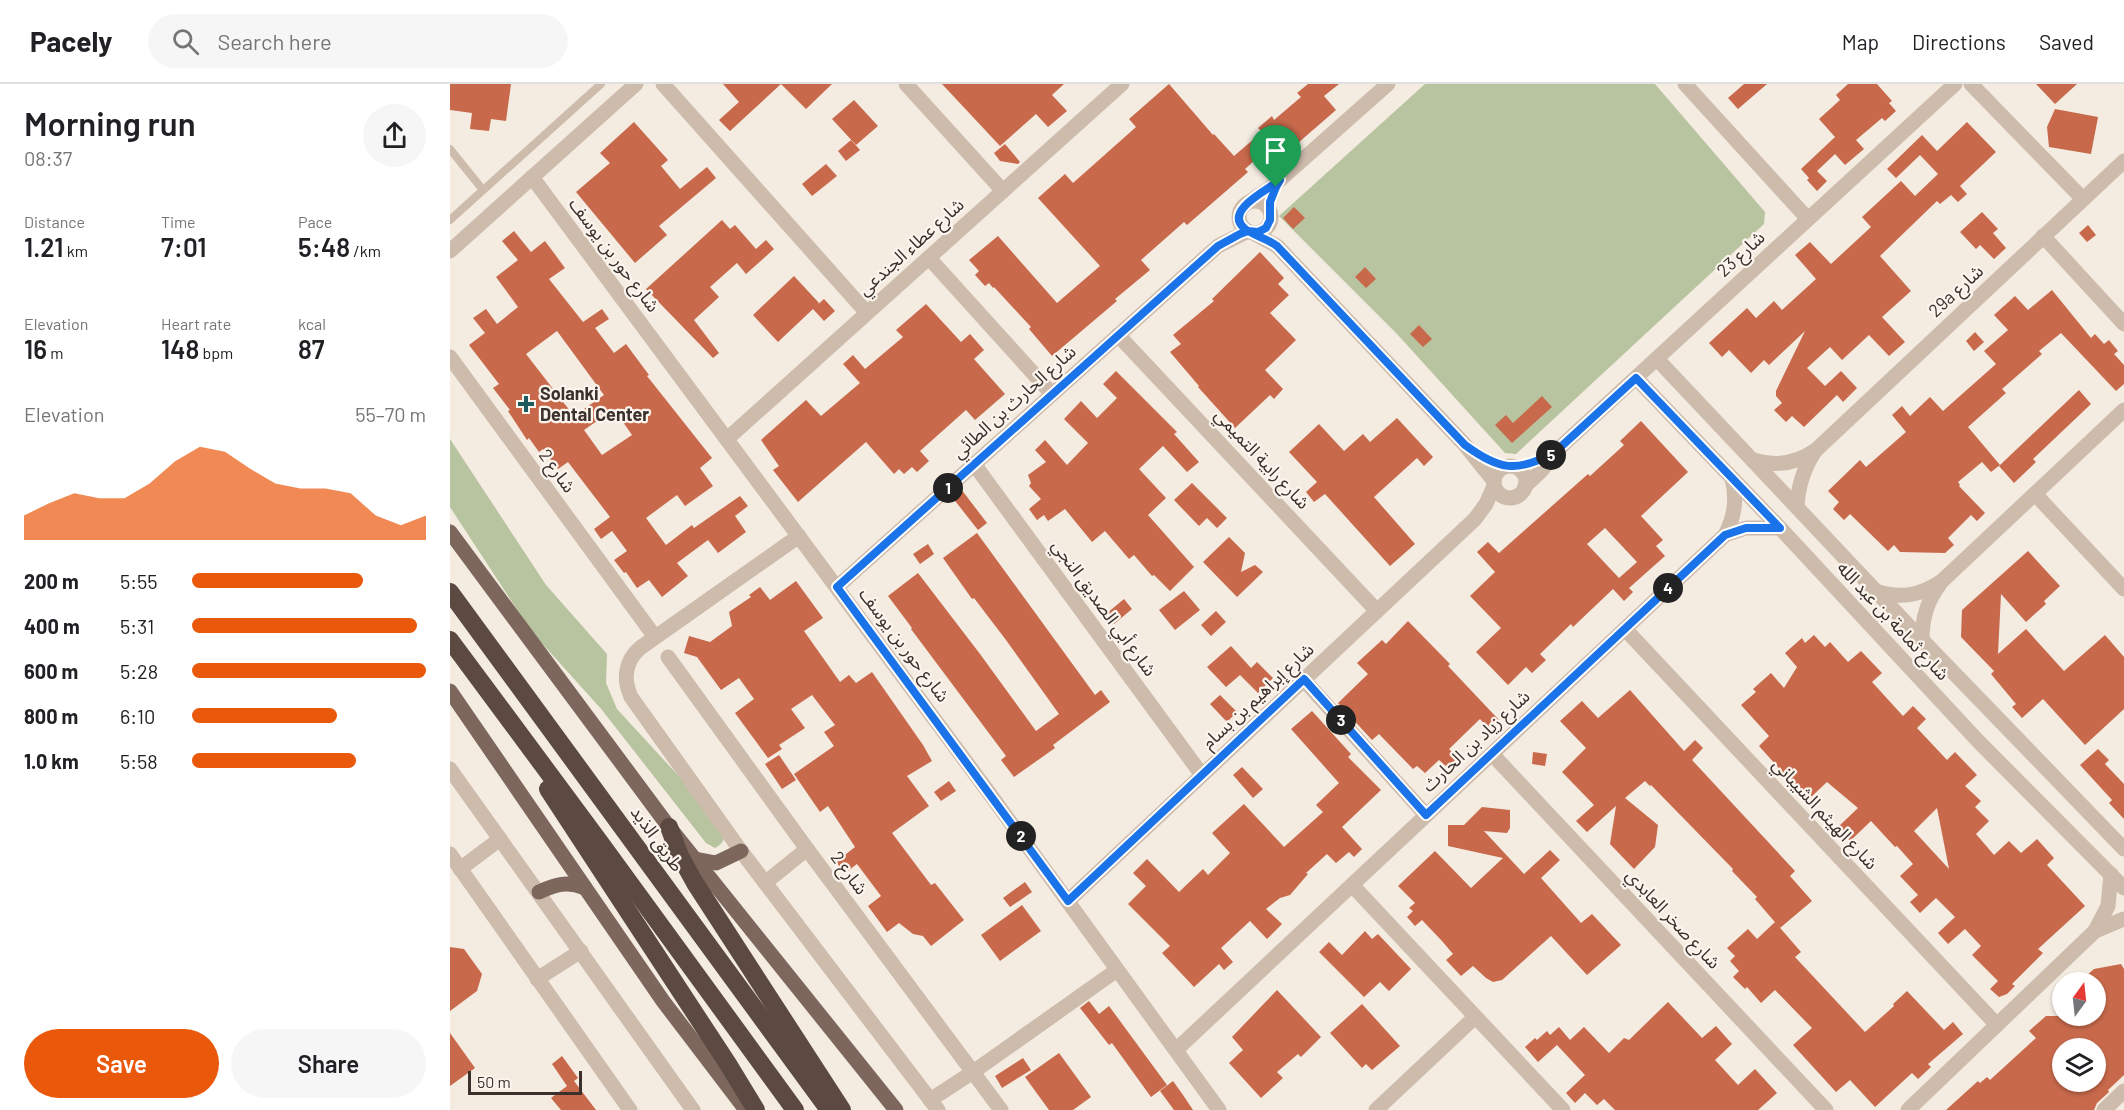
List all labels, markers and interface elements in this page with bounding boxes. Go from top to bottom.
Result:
search box [148,14,568,68]
text: Pacely [30,24,112,58]
icon: search [169,25,202,58]
text: Search here [217,28,332,54]
text: Map [1842,29,1879,54]
text: Directions [1912,29,2006,54]
text: Saved [2039,29,2094,54]
text: Morning run [24,103,196,143]
button: share [363,104,426,167]
pin [1250,125,1301,187]
icon: arrive [1259,134,1292,167]
text: 08:37 [24,146,72,170]
street label: شارع حور بن يوسف [561,193,665,318]
street label: شارع عطاء الجندعي [853,193,971,303]
text: Distance [24,212,85,231]
text: Time [161,212,196,231]
text: Pace [298,212,332,231]
street label: شارع 23 [1712,226,1772,284]
text: 1.21 [24,231,64,262]
text: 7:01 [161,231,206,262]
text: 5:48 [298,231,350,262]
text: km [64,241,88,260]
text: /km [350,241,381,260]
street label: 29a شارع [1923,259,1990,324]
text: Elevation [24,314,88,333]
text: Heart rate [161,314,231,333]
text: kcal [298,314,326,333]
text: 16 [24,333,47,364]
text: 148 [161,333,199,364]
text: 87 [298,333,325,364]
street label: شارع الحارث بن الطائي [947,340,1082,466]
text: m [47,343,63,362]
text: bpm [199,343,233,362]
place label: Solanki Dental Center [540,382,649,425]
marker: Solanki Dental Center [517,395,535,413]
text: Elevation [24,402,105,426]
text: 55–70 m [355,402,426,426]
street label: شارع رابية التميمي [1208,403,1315,516]
pin: 5 [1536,440,1566,470]
street label: شارع 2 [531,444,581,499]
text: 5 [1547,445,1555,464]
pin: 1 [933,473,963,503]
text: 1 [945,478,951,497]
street label: شارع أبي الصديق النجي [1045,535,1162,682]
street label: شارع ثمامة بن عبد الله [1830,556,1954,687]
text: 200 m [24,569,79,593]
text: 5:55 [120,569,158,593]
pin: 4 [1653,573,1683,603]
text: 4 [1663,578,1673,597]
street label: شارع حور بن يوسف [851,583,955,708]
text: 400 m [24,614,80,638]
text: 5:31 [120,614,154,638]
street label: شارع إبراهيم بن بسام [1197,638,1321,756]
text: 600 m [24,659,78,683]
text: 5:28 [120,659,158,683]
street label: شارع زياد بن الحارث [1417,685,1536,799]
text: 800 m [24,704,78,728]
text: 6:10 [120,704,155,728]
pin: 3 [1326,705,1356,735]
text: 3 [1337,710,1345,729]
text: 1.0 km [24,749,79,773]
text: 5:58 [120,749,158,773]
street label: شارع الهيثم الشيباني [1766,753,1883,876]
street label: طريق الذيد [626,801,689,876]
pin: 2 [1006,821,1036,851]
text: 2 [1017,826,1025,845]
street label: شارع 2 [823,846,873,901]
street label: شارع صخر العابدي [1619,864,1726,976]
north arrow [2052,972,2106,1026]
map controls [2052,972,2106,1092]
button: Save [24,1029,219,1098]
button: Share [231,1029,426,1098]
button: layers [2052,1038,2106,1092]
scale bar [468,1068,582,1096]
text: 50 m [477,1072,511,1091]

